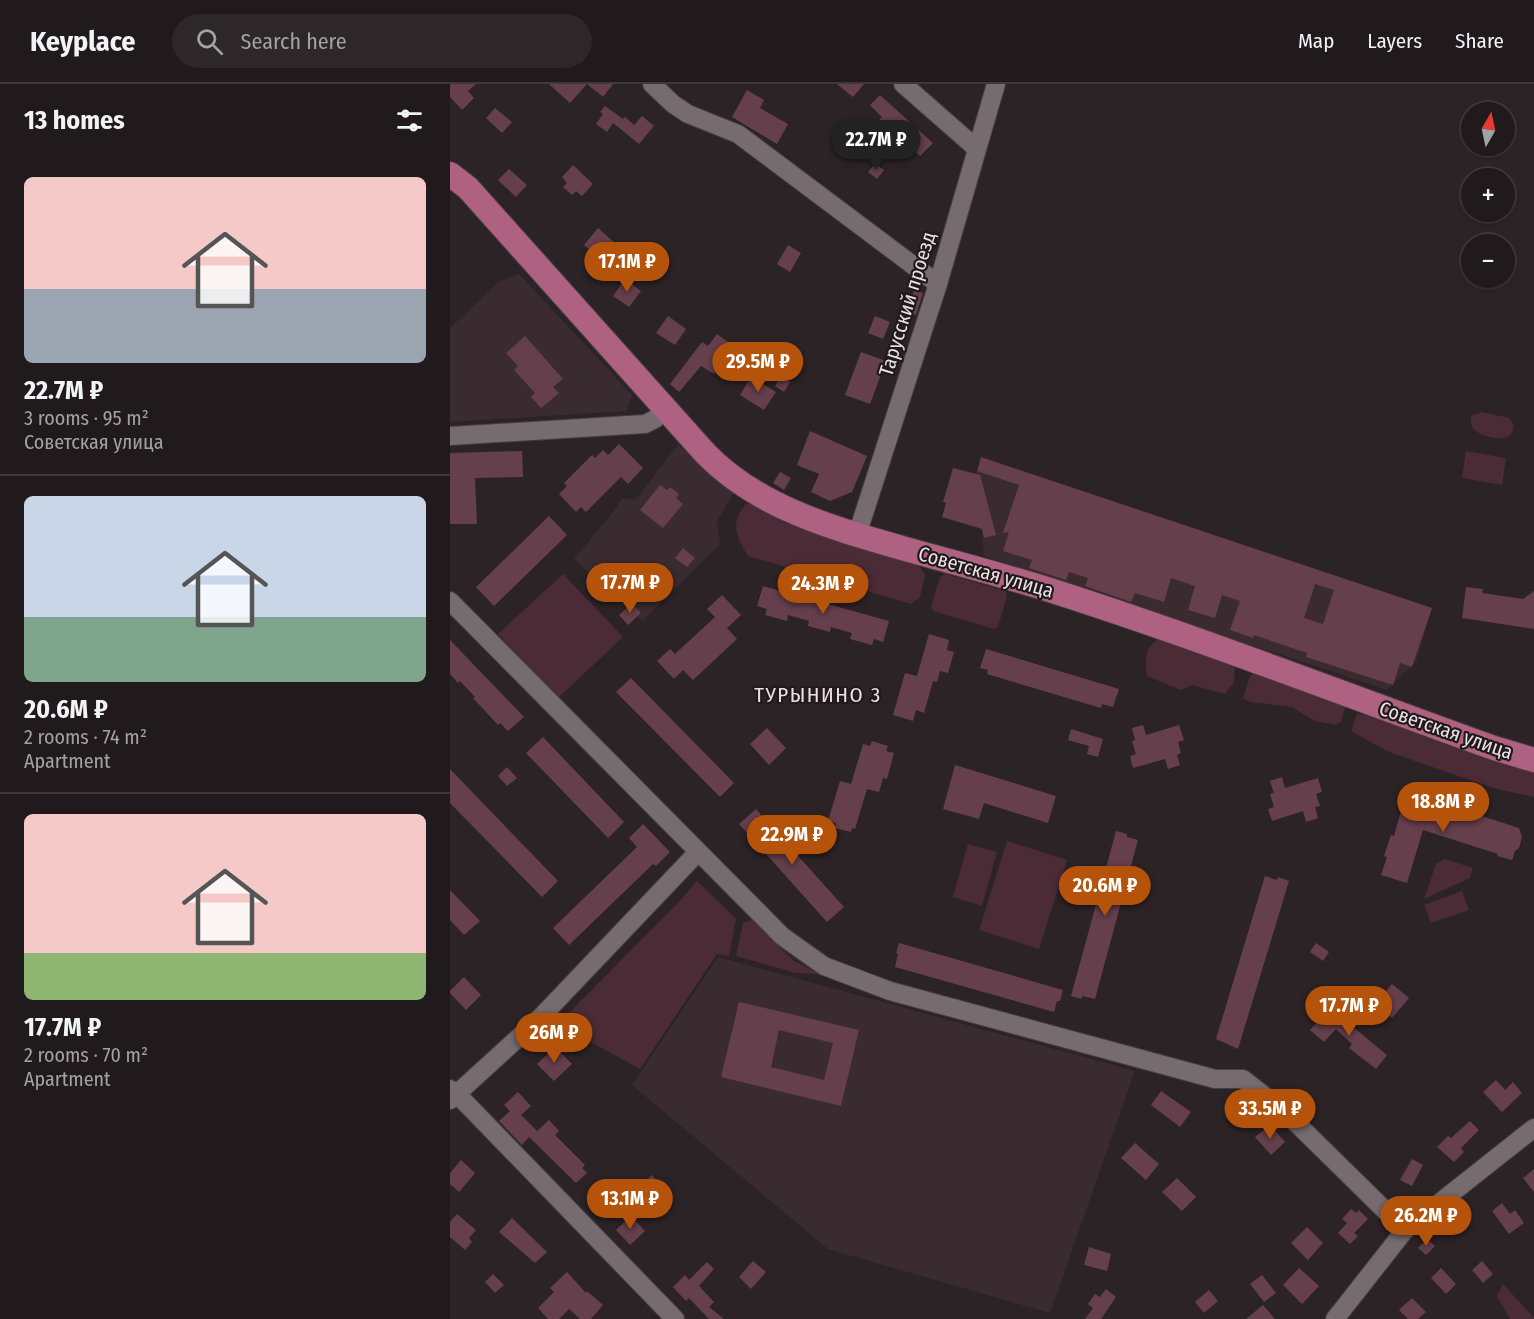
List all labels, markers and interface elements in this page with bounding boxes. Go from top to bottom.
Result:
search box [172,14,592,68]
text: Keyplace [30,25,136,58]
icon: search [193,25,226,58]
text: Search here [241,28,347,55]
text: Map [1298,28,1334,54]
text: Layers [1367,28,1422,54]
text: Share [1455,28,1504,54]
north arrow [1461,102,1515,156]
map controls [1461,102,1515,288]
icon: filters [393,104,426,137]
text: 13 homes [24,105,125,136]
pin: 22.7M ₽ [821,120,931,171]
text: 22.7M ₽ [846,127,907,151]
button: + [1461,168,1515,222]
icon: home [171,216,279,324]
street label: Тарусский проезд [874,229,940,379]
button: − [1461,234,1515,288]
pin: 17.1M ₽ [572,242,682,293]
text: 17.1M ₽ [598,249,656,273]
pin: 29.5M ₽ [703,342,813,393]
text: 29.5M ₽ [726,349,790,373]
text: 22.7M ₽ [24,375,103,406]
text: 3 rooms · 95 m² [24,406,149,430]
text: Советская улица [24,430,163,454]
icon: home [171,535,279,643]
street label: Советская улица [916,541,1056,603]
pin: 17.7M ₽ [575,563,685,614]
pin: 24.3M ₽ [768,564,878,615]
text: 17.7M ₽ [600,570,660,594]
text: 24.3M ₽ [792,571,854,595]
district label: ТУРЫНИНО 3 [754,682,882,708]
text: 20.6M ₽ [24,694,108,725]
street label: Советская улица [1376,696,1516,764]
text: 2 rooms · 74 m² [24,725,147,749]
text: Apartment [24,749,111,773]
pin: 18.8M ₽ [1388,782,1498,833]
text: 18.8M ₽ [1411,789,1475,813]
pin: 22.9M ₽ [737,815,847,866]
text: 22.9M ₽ [761,822,823,846]
icon: home [171,853,279,961]
pin: 20.6M ₽ [1050,866,1160,917]
text: 20.6M ₽ [1073,873,1137,897]
pin: 17.7M ₽ [1294,986,1404,1037]
text: 17.7M ₽ [1319,993,1379,1017]
text: 17.7M ₽ [24,1012,101,1043]
pin: 26M ₽ [512,1013,596,1064]
text: 26M ₽ [529,1020,579,1044]
text: 2 rooms · 70 m² [24,1043,148,1067]
text: Apartment [24,1067,111,1091]
pin: 33.5M ₽ [1215,1089,1325,1140]
text: 33.5M ₽ [1239,1096,1301,1120]
pin: 13.1M ₽ [575,1179,685,1230]
text: 13.1M ₽ [601,1186,659,1210]
pin: 26.2M ₽ [1371,1196,1481,1247]
text: 26.2M ₽ [1395,1203,1457,1227]

